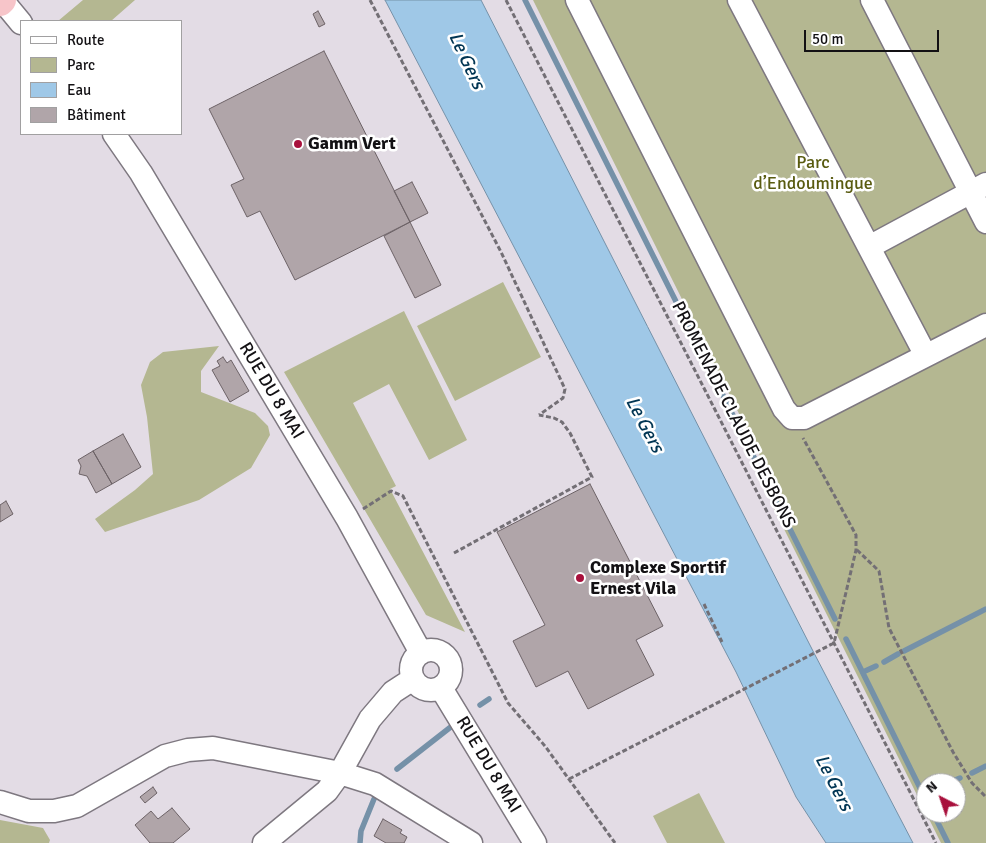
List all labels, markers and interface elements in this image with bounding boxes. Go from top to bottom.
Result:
legend [20,20,182,135]
scale bar [806,20,941,52]
water label: Le Gers [443,29,489,93]
text: 50 m [812,30,843,48]
text: Route [67,31,104,49]
text: Parc [67,56,95,74]
text: Eau [67,81,91,99]
text: Bâtiment [67,106,126,124]
place label: Gamm Vert [308,133,396,155]
marker: Gamm Vert [292,138,304,150]
park label: Parc d’Endoumingue [753,152,873,194]
street label: PROMENADE CLAUDE DESBONS [666,298,800,532]
street label: RUE DU 8 MAI [234,339,308,443]
water label: Le Gers [620,393,668,457]
place label: Complexe Sportif Ernest Vila [590,557,726,600]
marker: Complexe Sportif Ernest Vila [574,572,586,584]
street label: RUE DU 8 MAI [451,713,525,817]
water label: Le Gers [809,751,857,815]
north arrow [916,773,966,823]
text: N [922,777,941,797]

